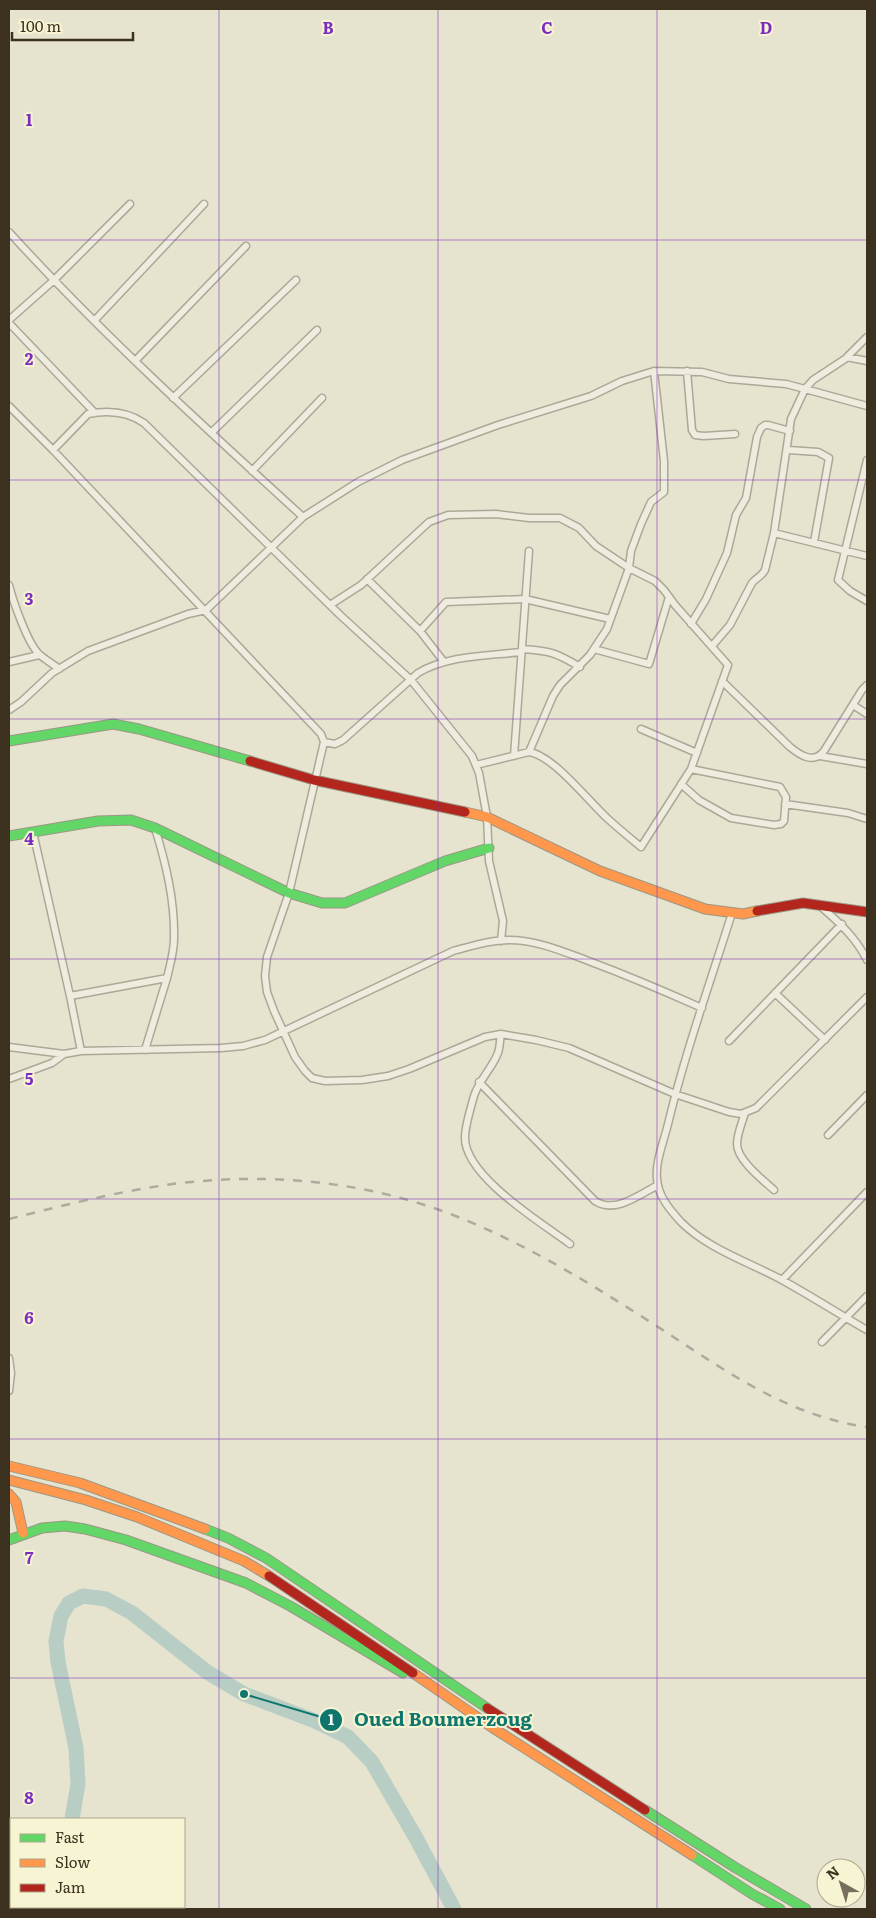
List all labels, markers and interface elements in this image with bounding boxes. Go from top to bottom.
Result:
scale bar [12,10,134,42]
text: 100 m [20,14,61,37]
text: B [322,15,334,39]
text: C [541,15,553,39]
text: D [760,15,772,39]
text: 1 [26,107,33,131]
text: 2 [25,346,34,370]
text: 3 [25,586,34,610]
text: 4 [24,826,34,850]
text: 5 [25,1066,34,1090]
text: 6 [24,1305,34,1329]
text: 7 [25,1545,34,1569]
callout: Oued Boumerzoug [319,1703,541,1737]
text: Oued Boumerzoug [354,1704,532,1732]
text: 1 [328,1707,334,1730]
text: 8 [24,1785,34,1809]
legend [10,1818,185,1908]
text: Fast [55,1825,84,1848]
text: Slow [55,1850,90,1873]
north arrow [816,1858,866,1908]
text: N [821,1860,843,1884]
text: Jam [55,1875,86,1898]

